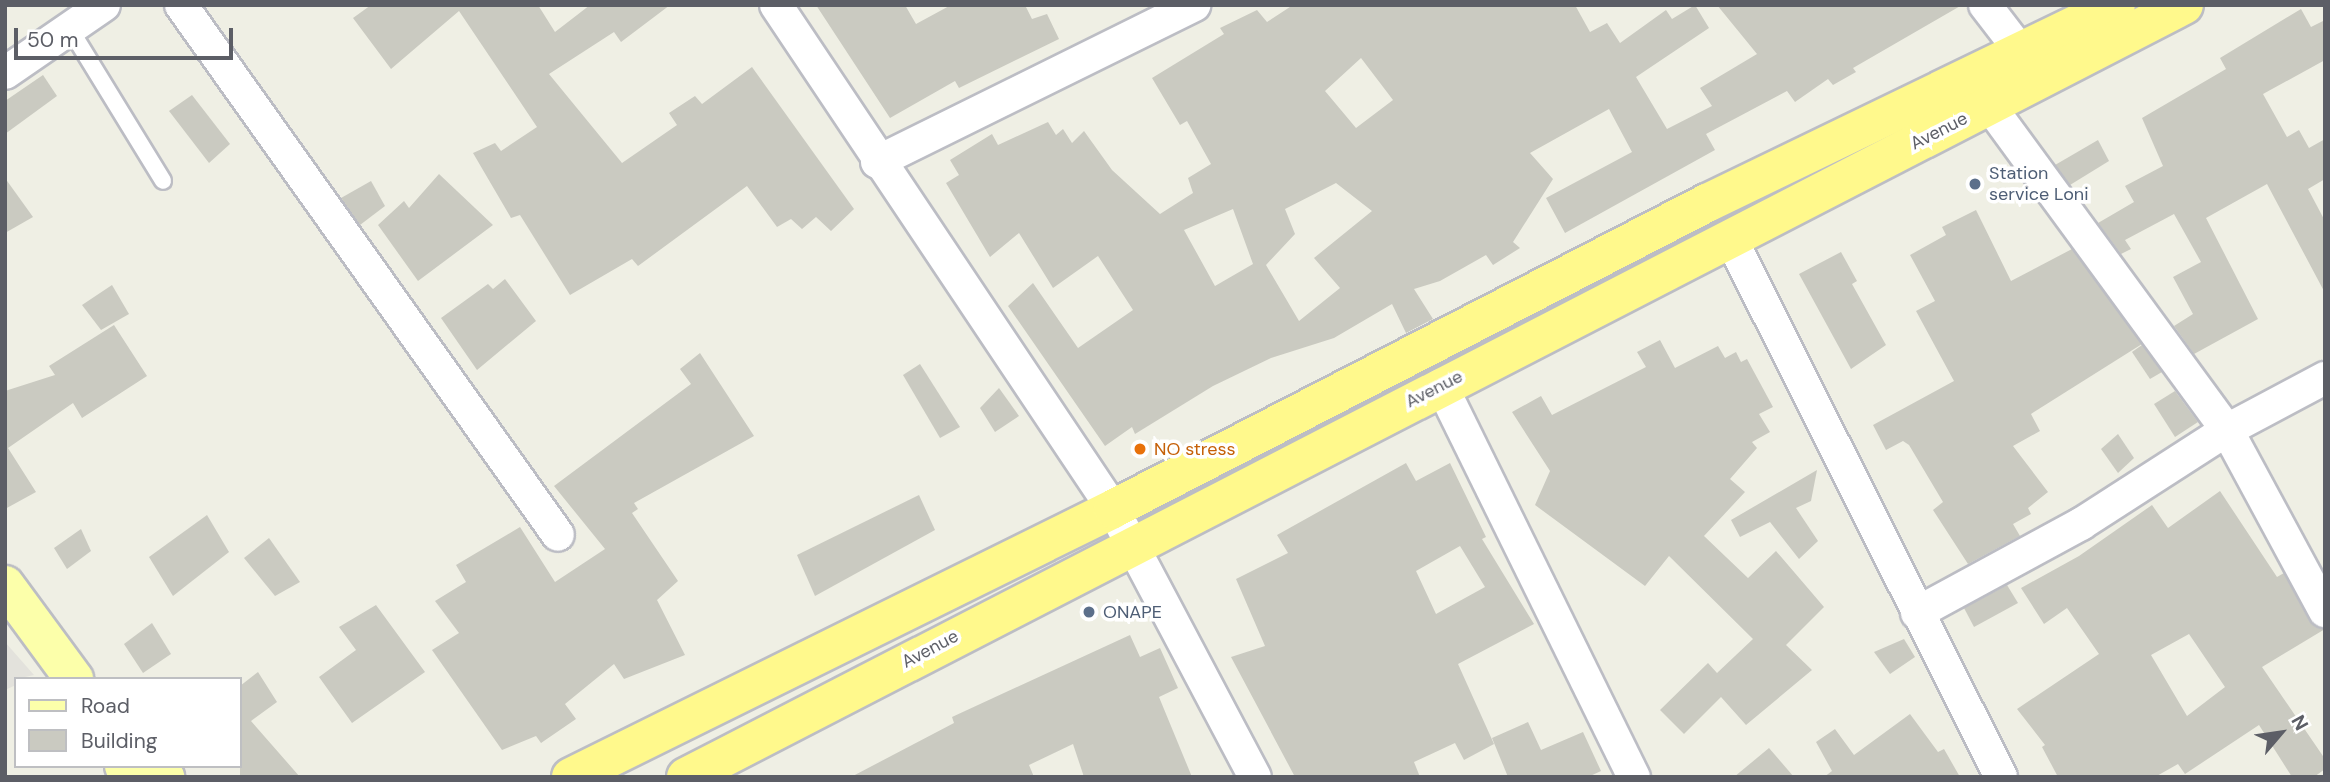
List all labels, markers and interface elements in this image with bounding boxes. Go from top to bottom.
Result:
scale bar [18,14,236,58]
text: 50 m [27,26,78,54]
street label: Avenue [1907,107,1971,155]
place label: Station service Loni [1989,163,2088,206]
marker: Station service Loni [1967,176,1983,192]
street label: Avenue [1402,365,1466,413]
place label: NO stress [1154,438,1235,460]
marker: NO stress [1132,441,1148,457]
place label: ONAPE [1103,601,1162,623]
marker: ONAPE [1081,604,1097,620]
street label: Avenue [898,625,962,673]
legend [14,677,242,768]
text: Road [81,692,130,720]
north arrow [2246,698,2316,768]
text: N [2286,710,2314,735]
text: Building [81,727,157,755]

